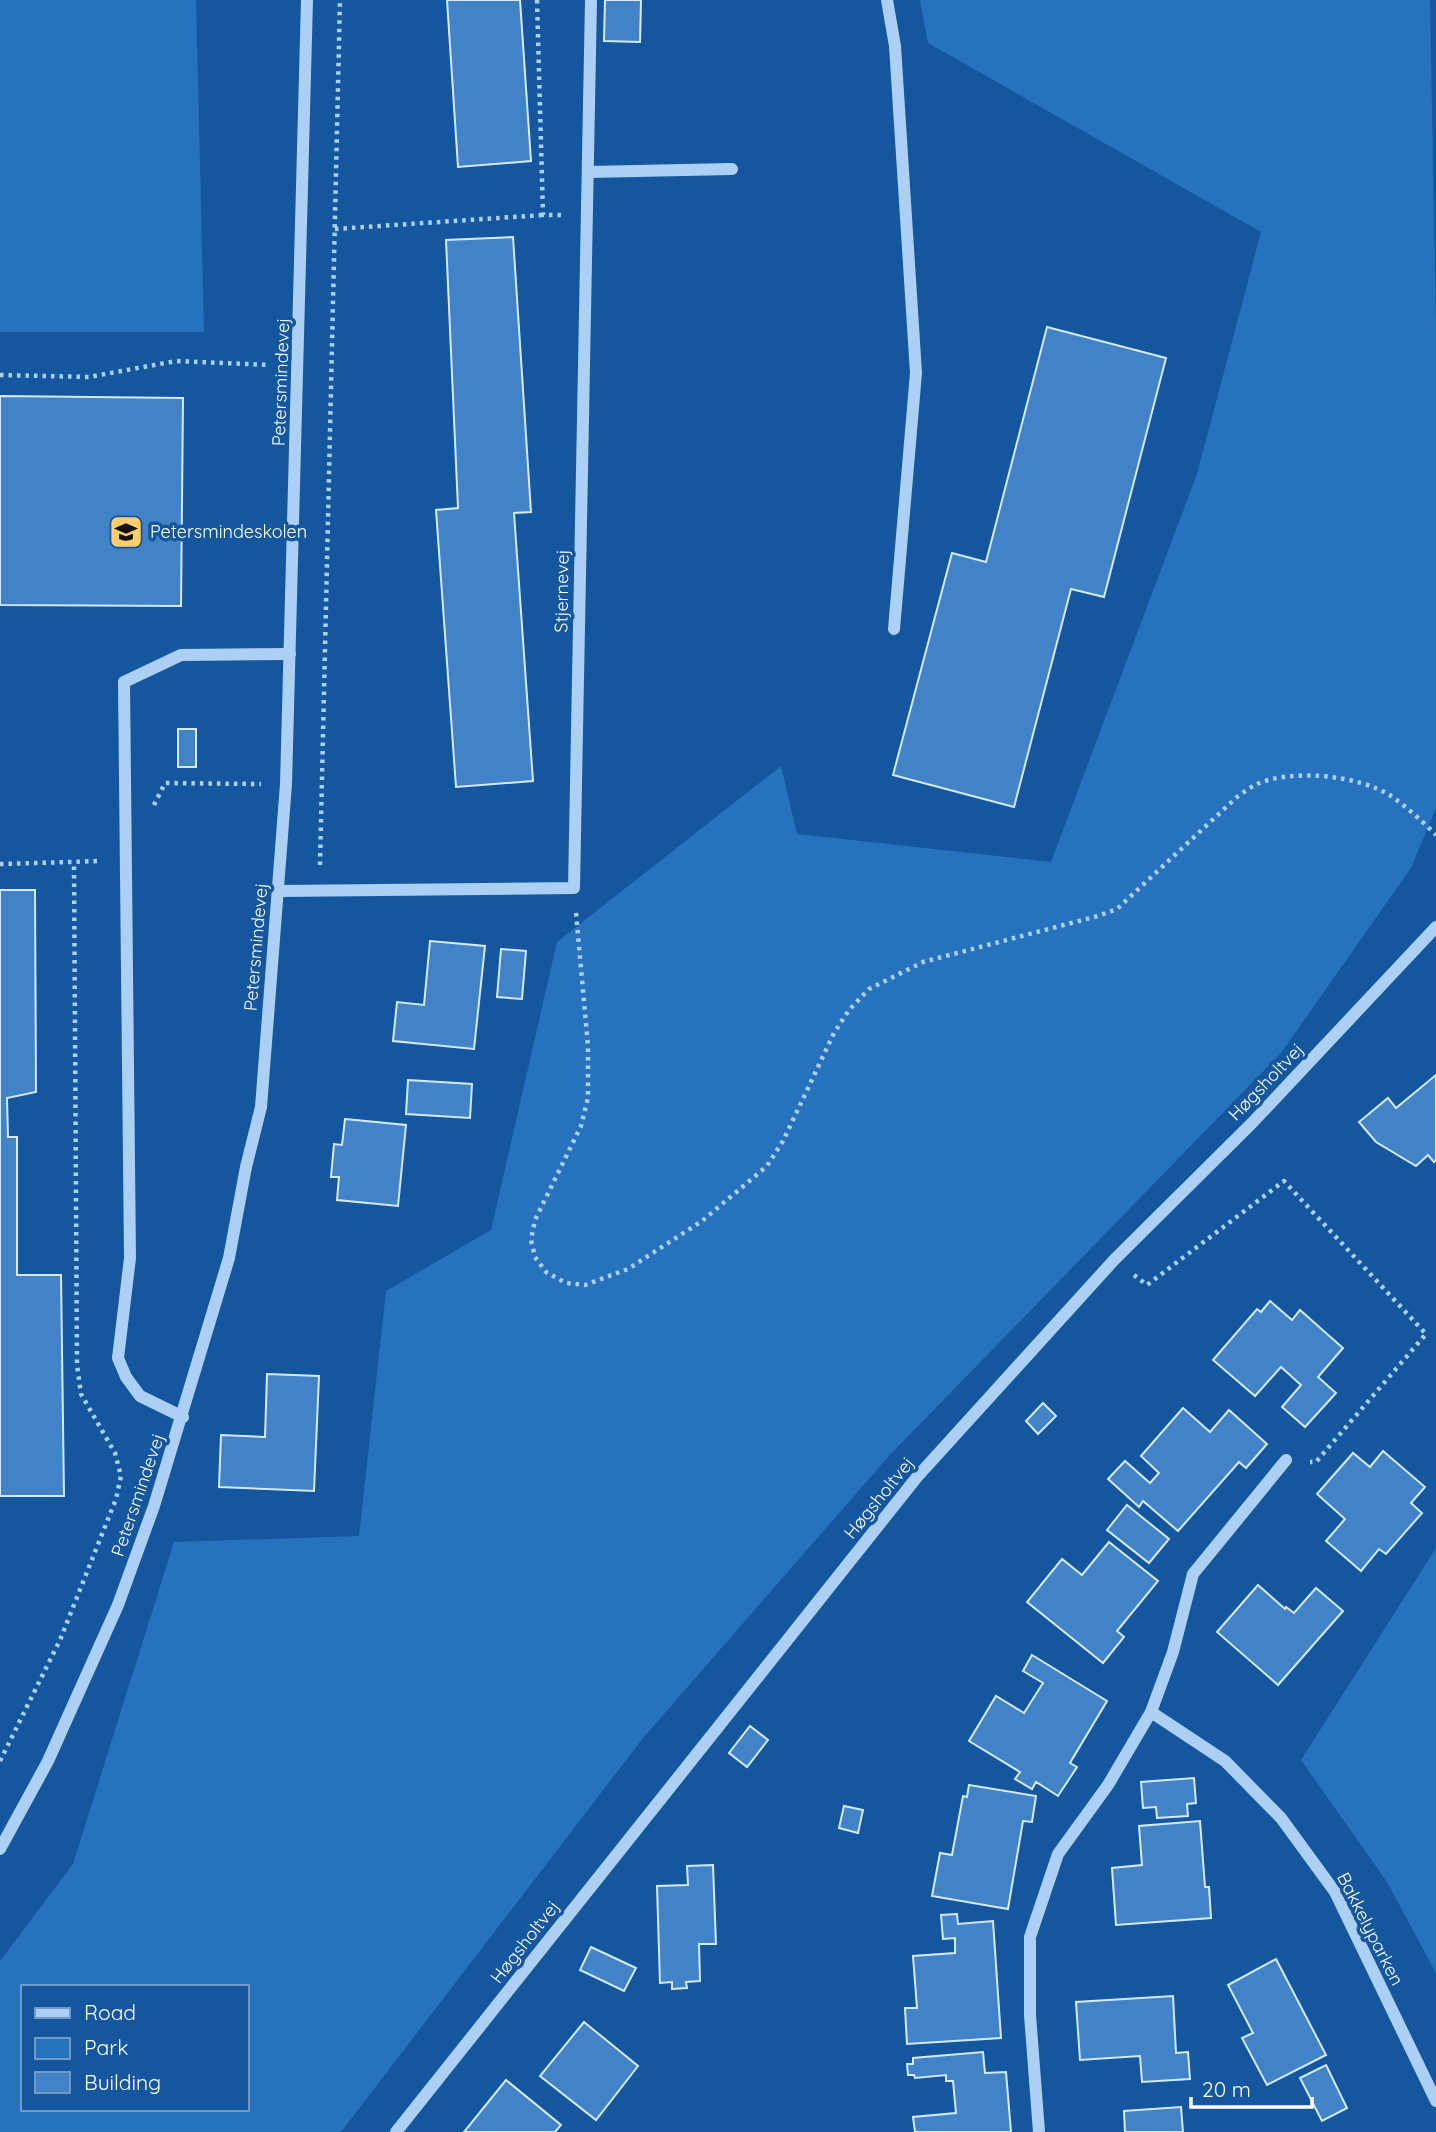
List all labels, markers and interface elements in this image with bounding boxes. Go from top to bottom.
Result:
street label: Petersmindevej [267,317,294,447]
school or university icon: Petersmindeskolen [107,513,145,551]
place label: Petersmindeskolen [150,520,307,543]
street label: Stjernevej [549,549,574,633]
street label: Petersmindevej [238,882,273,1012]
street label: Høgsholtvej [1223,1038,1308,1125]
street label: Petersmindevej [106,1430,169,1559]
street label: Høgsholtvej [838,1452,919,1543]
street label: Bakkelyparken [1332,1868,1409,1989]
street label: Høgsholtvej [485,1896,564,1988]
legend [21,1985,248,2111]
text: Road [84,1999,136,2025]
text: Park [84,2034,128,2060]
scale bar [1191,2066,1312,2110]
text: Building [84,2069,161,2095]
text: 20 m [1202,2076,1251,2102]

